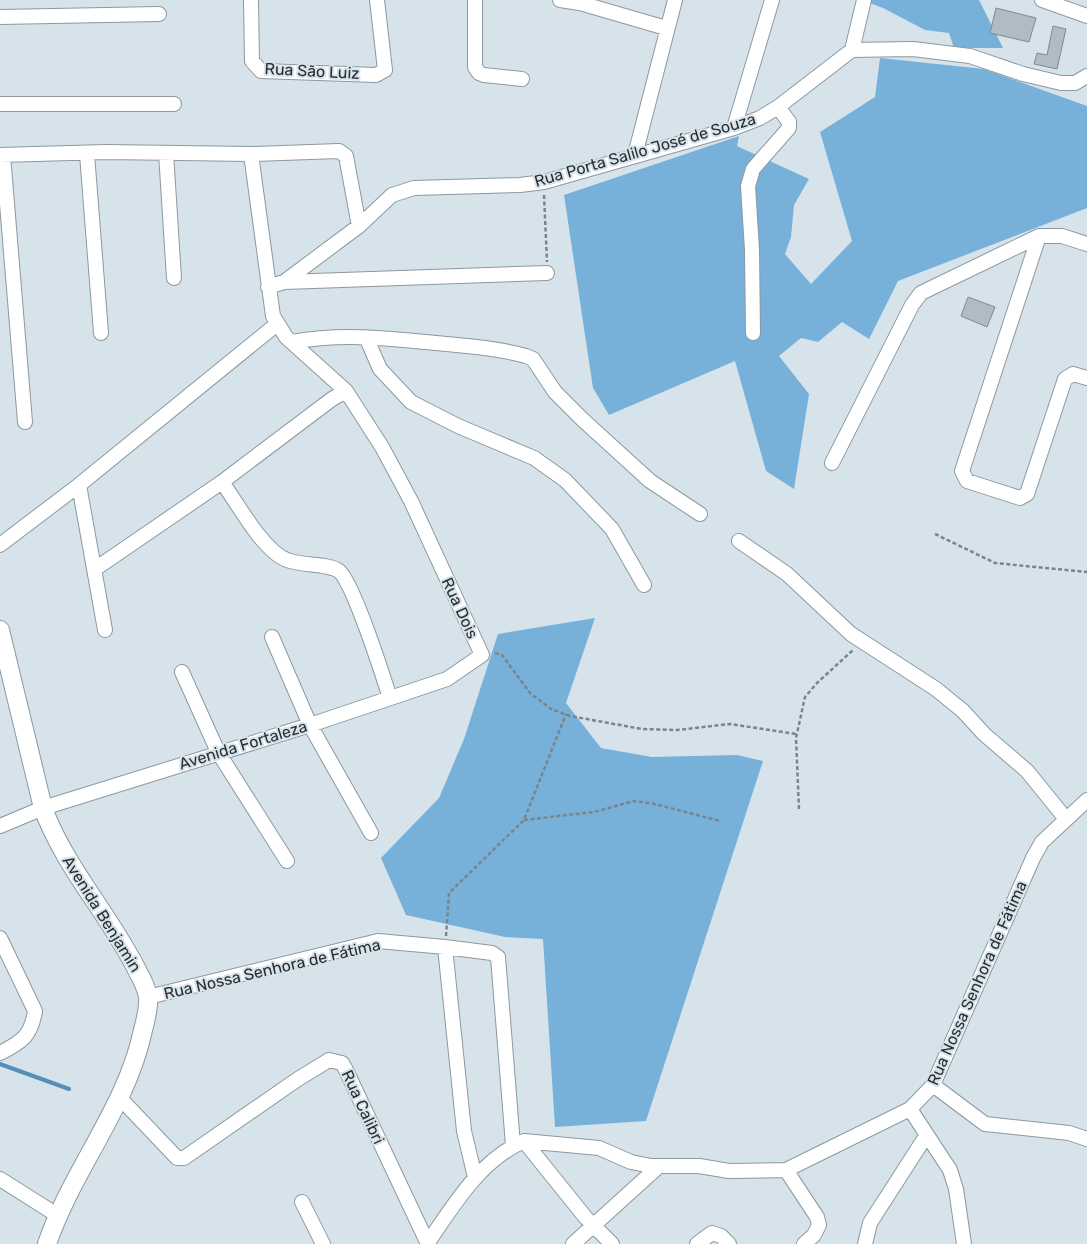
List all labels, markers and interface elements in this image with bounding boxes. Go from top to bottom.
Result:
street label: Rua São Luiz [264,59,360,83]
street label: Rua Porta Salilo José de Souza [532,109,758,191]
street label: Rua Dois [438,574,482,642]
street label: Avenida Fortaleza [177,716,309,774]
street label: Avenida Benjamin [59,852,145,976]
street label: Rua Nossa Senhora de Fátima [923,878,1031,1088]
street label: Rua Nossa Senhora de Fátima [162,935,382,1003]
street label: Rua Calibri [338,1067,388,1147]

